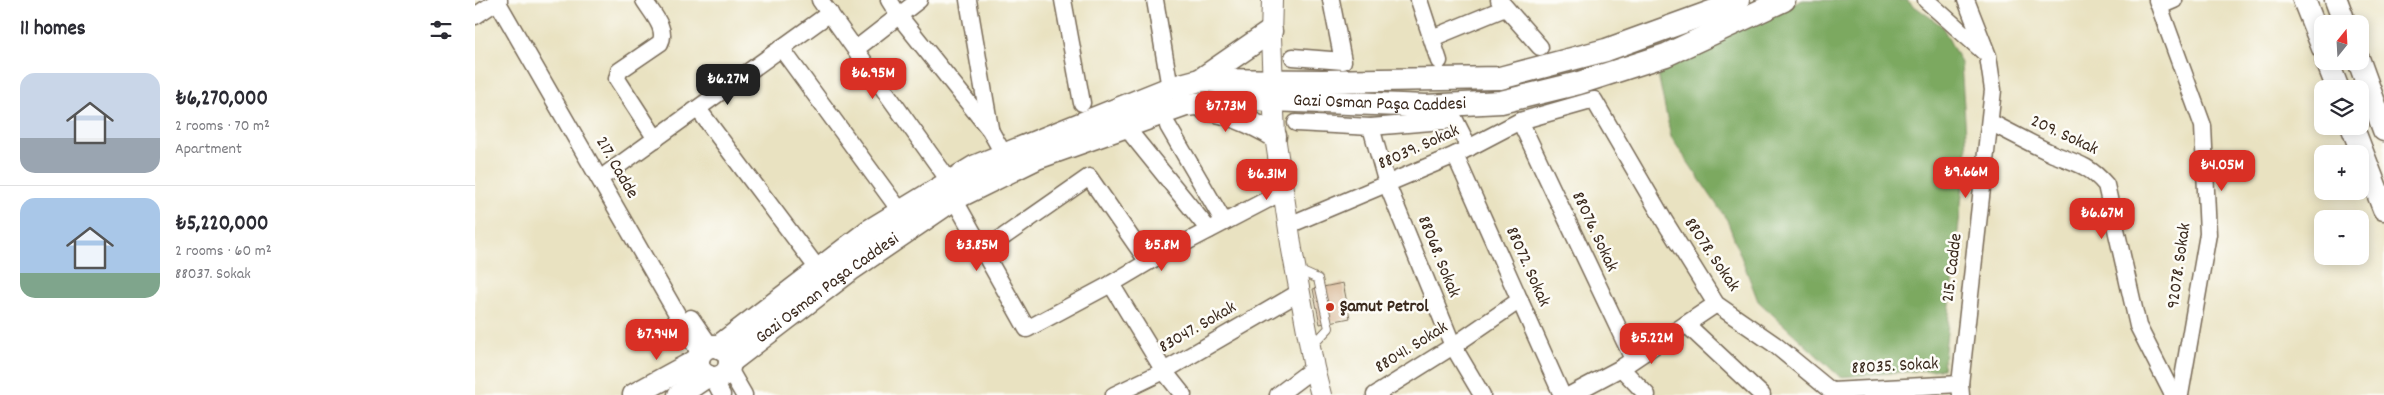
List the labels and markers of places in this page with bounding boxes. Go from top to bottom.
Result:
pin: ₺6.95M [832,58,914,100]
pin: ₺6.27M [687,64,769,106]
pin: ₺7.73M [1185,90,1267,133]
pin: ₺4.05M [2181,150,2263,192]
pin: ₺9.66M [1925,156,2007,199]
pin: ₺6.31M [1226,158,1308,201]
pin: ₺6.67M [2061,198,2143,240]
pin: ₺3.85M [936,230,1018,272]
pin: ₺5.8M [1127,230,1197,272]
place label: Şamut Petrol [1340,295,1429,320]
marker: Şamut Petrol [1324,301,1336,313]
pin: ₺7.94M [616,318,698,361]
pin: ₺5.22M [1611,322,1693,365]

